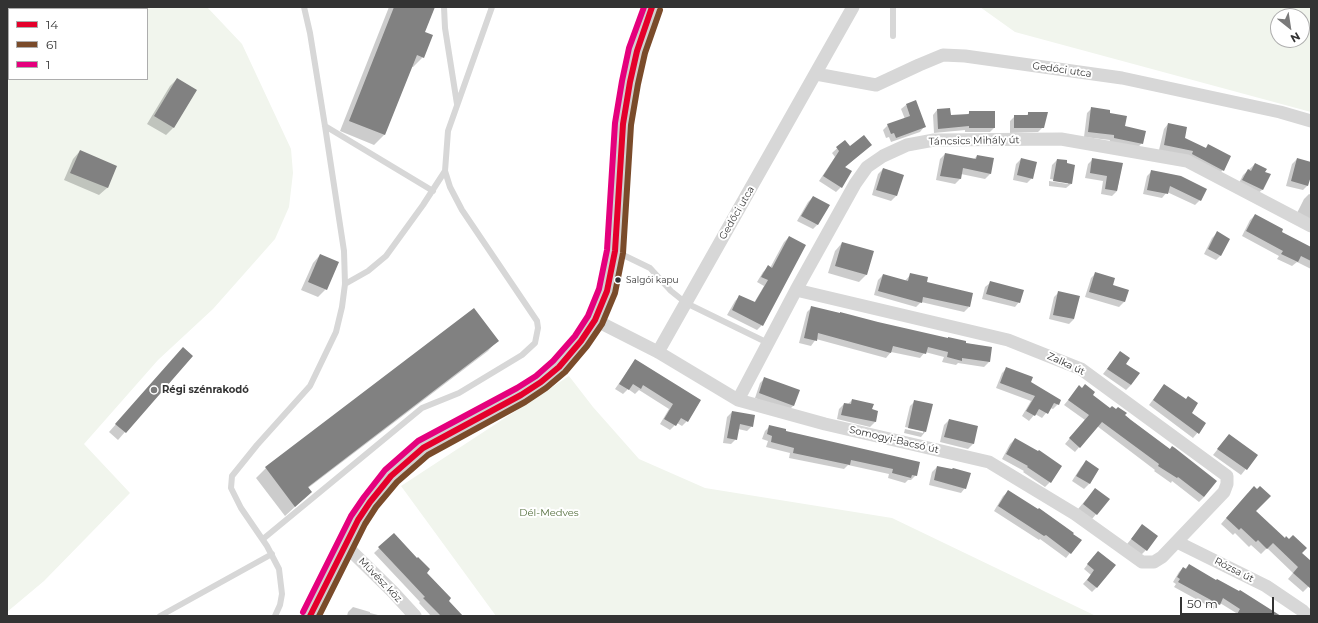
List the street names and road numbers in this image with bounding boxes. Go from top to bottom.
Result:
street label: Gedőci utca [1032,60,1092,80]
street label: Táncsics Mihály út [928,134,1020,148]
street label: Gedőci utca [717,184,757,242]
street label: Zalka út [1045,350,1087,378]
street label: Somogyi-Bacsó út [848,424,940,456]
street label: Művész köz [356,555,404,605]
street label: Rózsa út [1212,555,1256,585]

